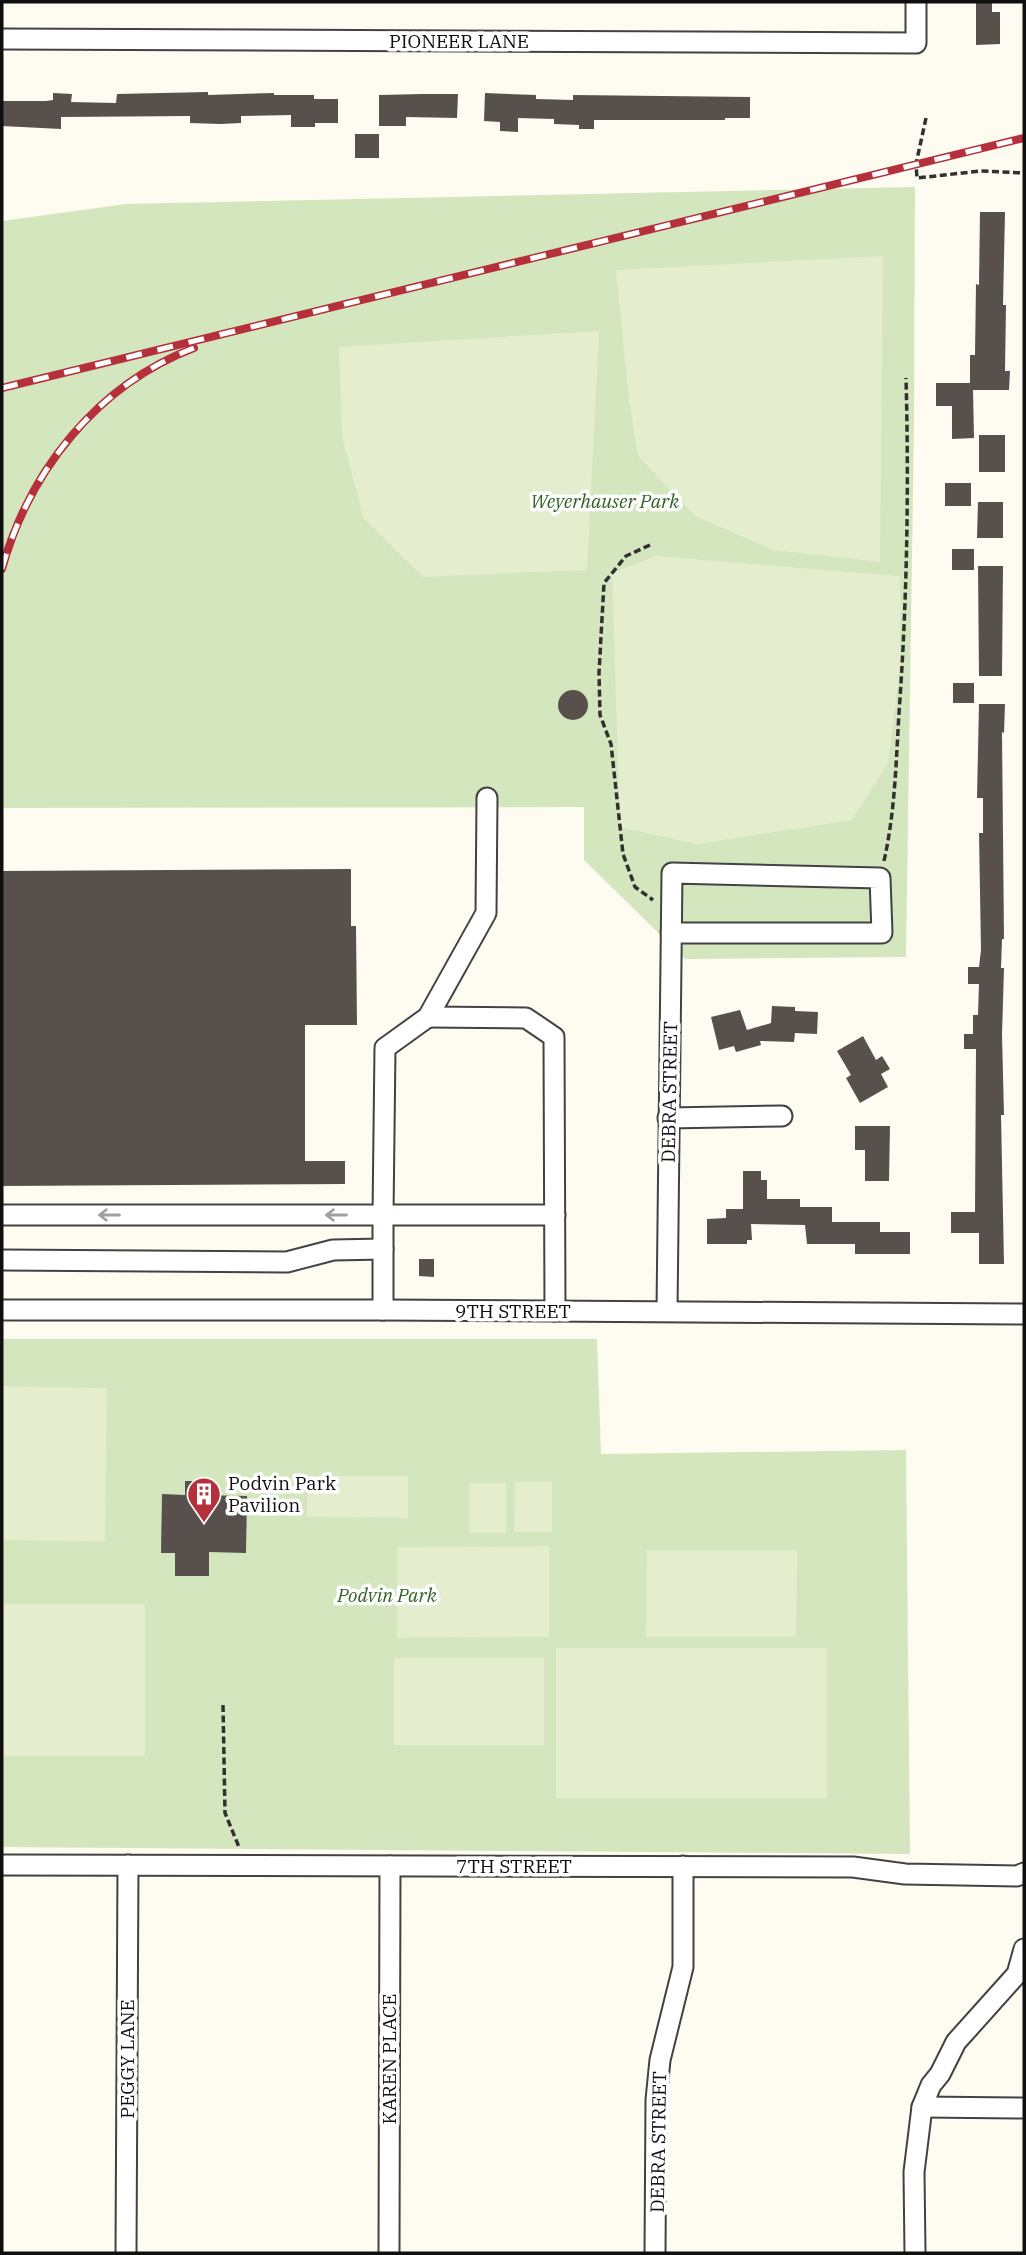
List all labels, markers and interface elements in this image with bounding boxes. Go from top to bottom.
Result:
street label: PIONEER LANE [389,29,529,53]
park label: Weyerhauser Park [531,489,680,513]
street label: DEBRA STREET [656,1021,682,1163]
one-way arrow [98,1208,121,1222]
one-way arrow [325,1208,348,1222]
street label: 9TH STREET [455,1299,571,1323]
place label: Podvin Park Pavilion [228,1471,336,1517]
building icon: Podvin Park Pavilion [185,1475,223,1524]
park label: Podvin Park [336,1583,438,1607]
street label: 7TH STREET [456,1854,572,1878]
street label: KAREN PLACE [377,1993,401,2125]
street label: PEGGY LANE [115,1999,139,2119]
street label: DEBRA STREET [645,2071,671,2213]

